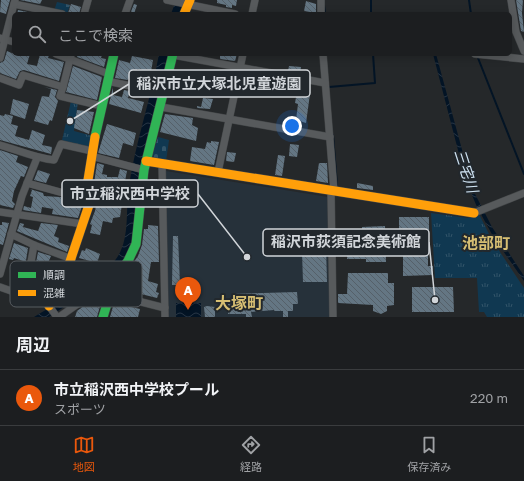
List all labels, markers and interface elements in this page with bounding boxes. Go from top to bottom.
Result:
search box [12,12,512,56]
icon: search [26,23,48,45]
text: ここで検索 [58,26,133,44]
callout: 稲沢市立大塚北児童遊園 [129,70,310,97]
text: 稲沢市立大塚北児童遊園 [136,74,302,92]
your location [282,116,302,136]
water label: 三宅川 [451,147,483,197]
callout: 市立稲沢西中学校 [62,180,198,207]
text: 市立稲沢西中学校 [70,184,190,202]
callout: 稲沢市荻須記念美術館 [263,229,429,256]
text: 稲沢市荻須記念美術館 [271,232,421,250]
district label: 池部町 [462,233,510,253]
legend [10,261,142,307]
text: 順調 [43,268,65,281]
pin: A [175,277,201,310]
text: 混雑 [43,286,65,299]
district label: 大塚町 [215,293,263,313]
text: 周辺 [16,334,50,355]
text: 市立稲沢西中学校プール [54,380,219,398]
text: A [24,390,34,406]
text: 220 m [470,390,508,406]
text: スポーツ [54,401,106,417]
tab: 地図 [73,434,95,474]
tab: 経路 [240,434,262,474]
tab: 保存済み [407,434,451,474]

